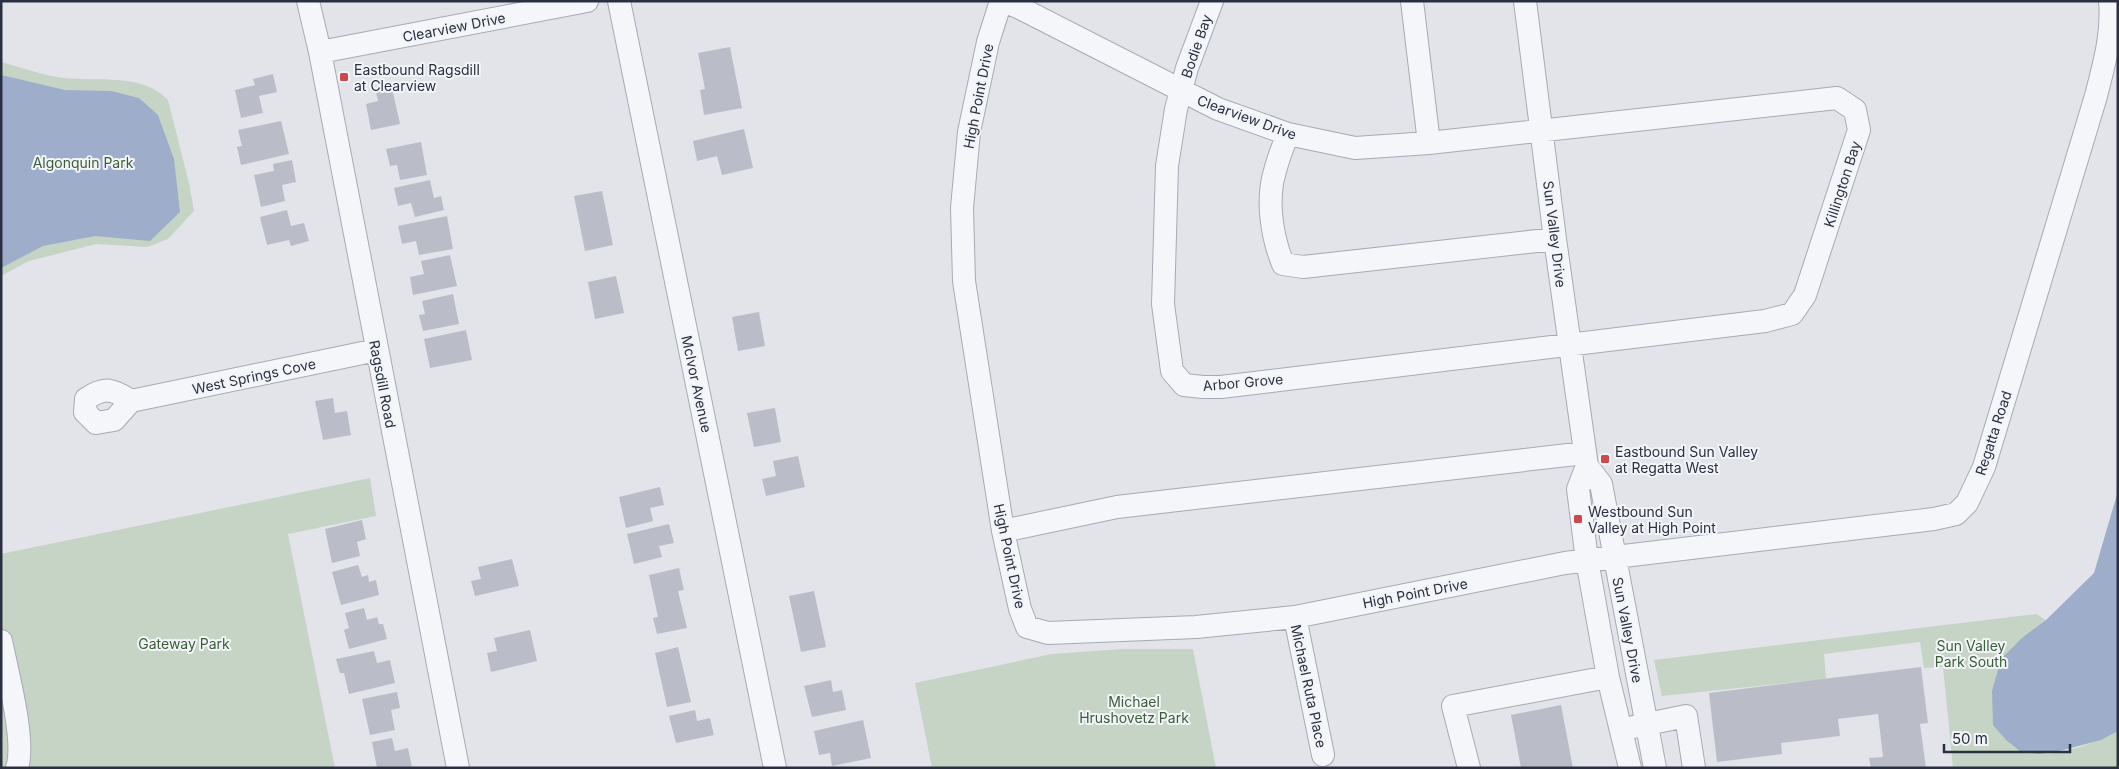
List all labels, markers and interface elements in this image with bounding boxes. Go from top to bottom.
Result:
street label: Clearview Drive [401,9,507,45]
street label: Bodie Bay [1177,12,1215,80]
street label: High Point Drive [959,42,997,150]
place label: Eastbound Ragsdill at Clearview [354,61,480,94]
marker: Eastbound Ragsdill at Clearview [338,71,350,83]
street label: Clearview Drive [1195,91,1299,143]
street label: Killington Bay [1820,139,1864,229]
park label: Algonquin Park [33,154,134,171]
street label: Sun Valley Drive [1540,180,1570,288]
street label: McIvor Avenue [678,334,716,434]
street label: Ragsdill Road [366,339,400,429]
street label: West Springs Cove [191,355,317,397]
street label: Arbor Grove [1202,370,1284,394]
street label: Regatta Road [1971,389,2015,477]
place label: Eastbound Sun Valley at Regatta West [1615,443,1758,476]
marker: Eastbound Sun Valley at Regatta West [1599,453,1611,465]
street label: High Point Drive [991,502,1029,610]
place label: Westbound Sun Valley at High Point [1588,503,1716,536]
marker: Westbound Sun Valley at High Point [1572,513,1584,525]
street label: High Point Drive [1361,574,1469,612]
street label: Sun Valley Drive [1609,576,1647,684]
street label: Michael Ruta Place [1288,623,1330,749]
park label: Gateway Park [138,635,230,652]
park label: Sun Valley Park South [1935,637,2007,670]
park label: Michael Hrushovetz Park [1079,693,1189,726]
scale bar [1944,722,2070,754]
text: 50 m [1952,729,1988,748]

